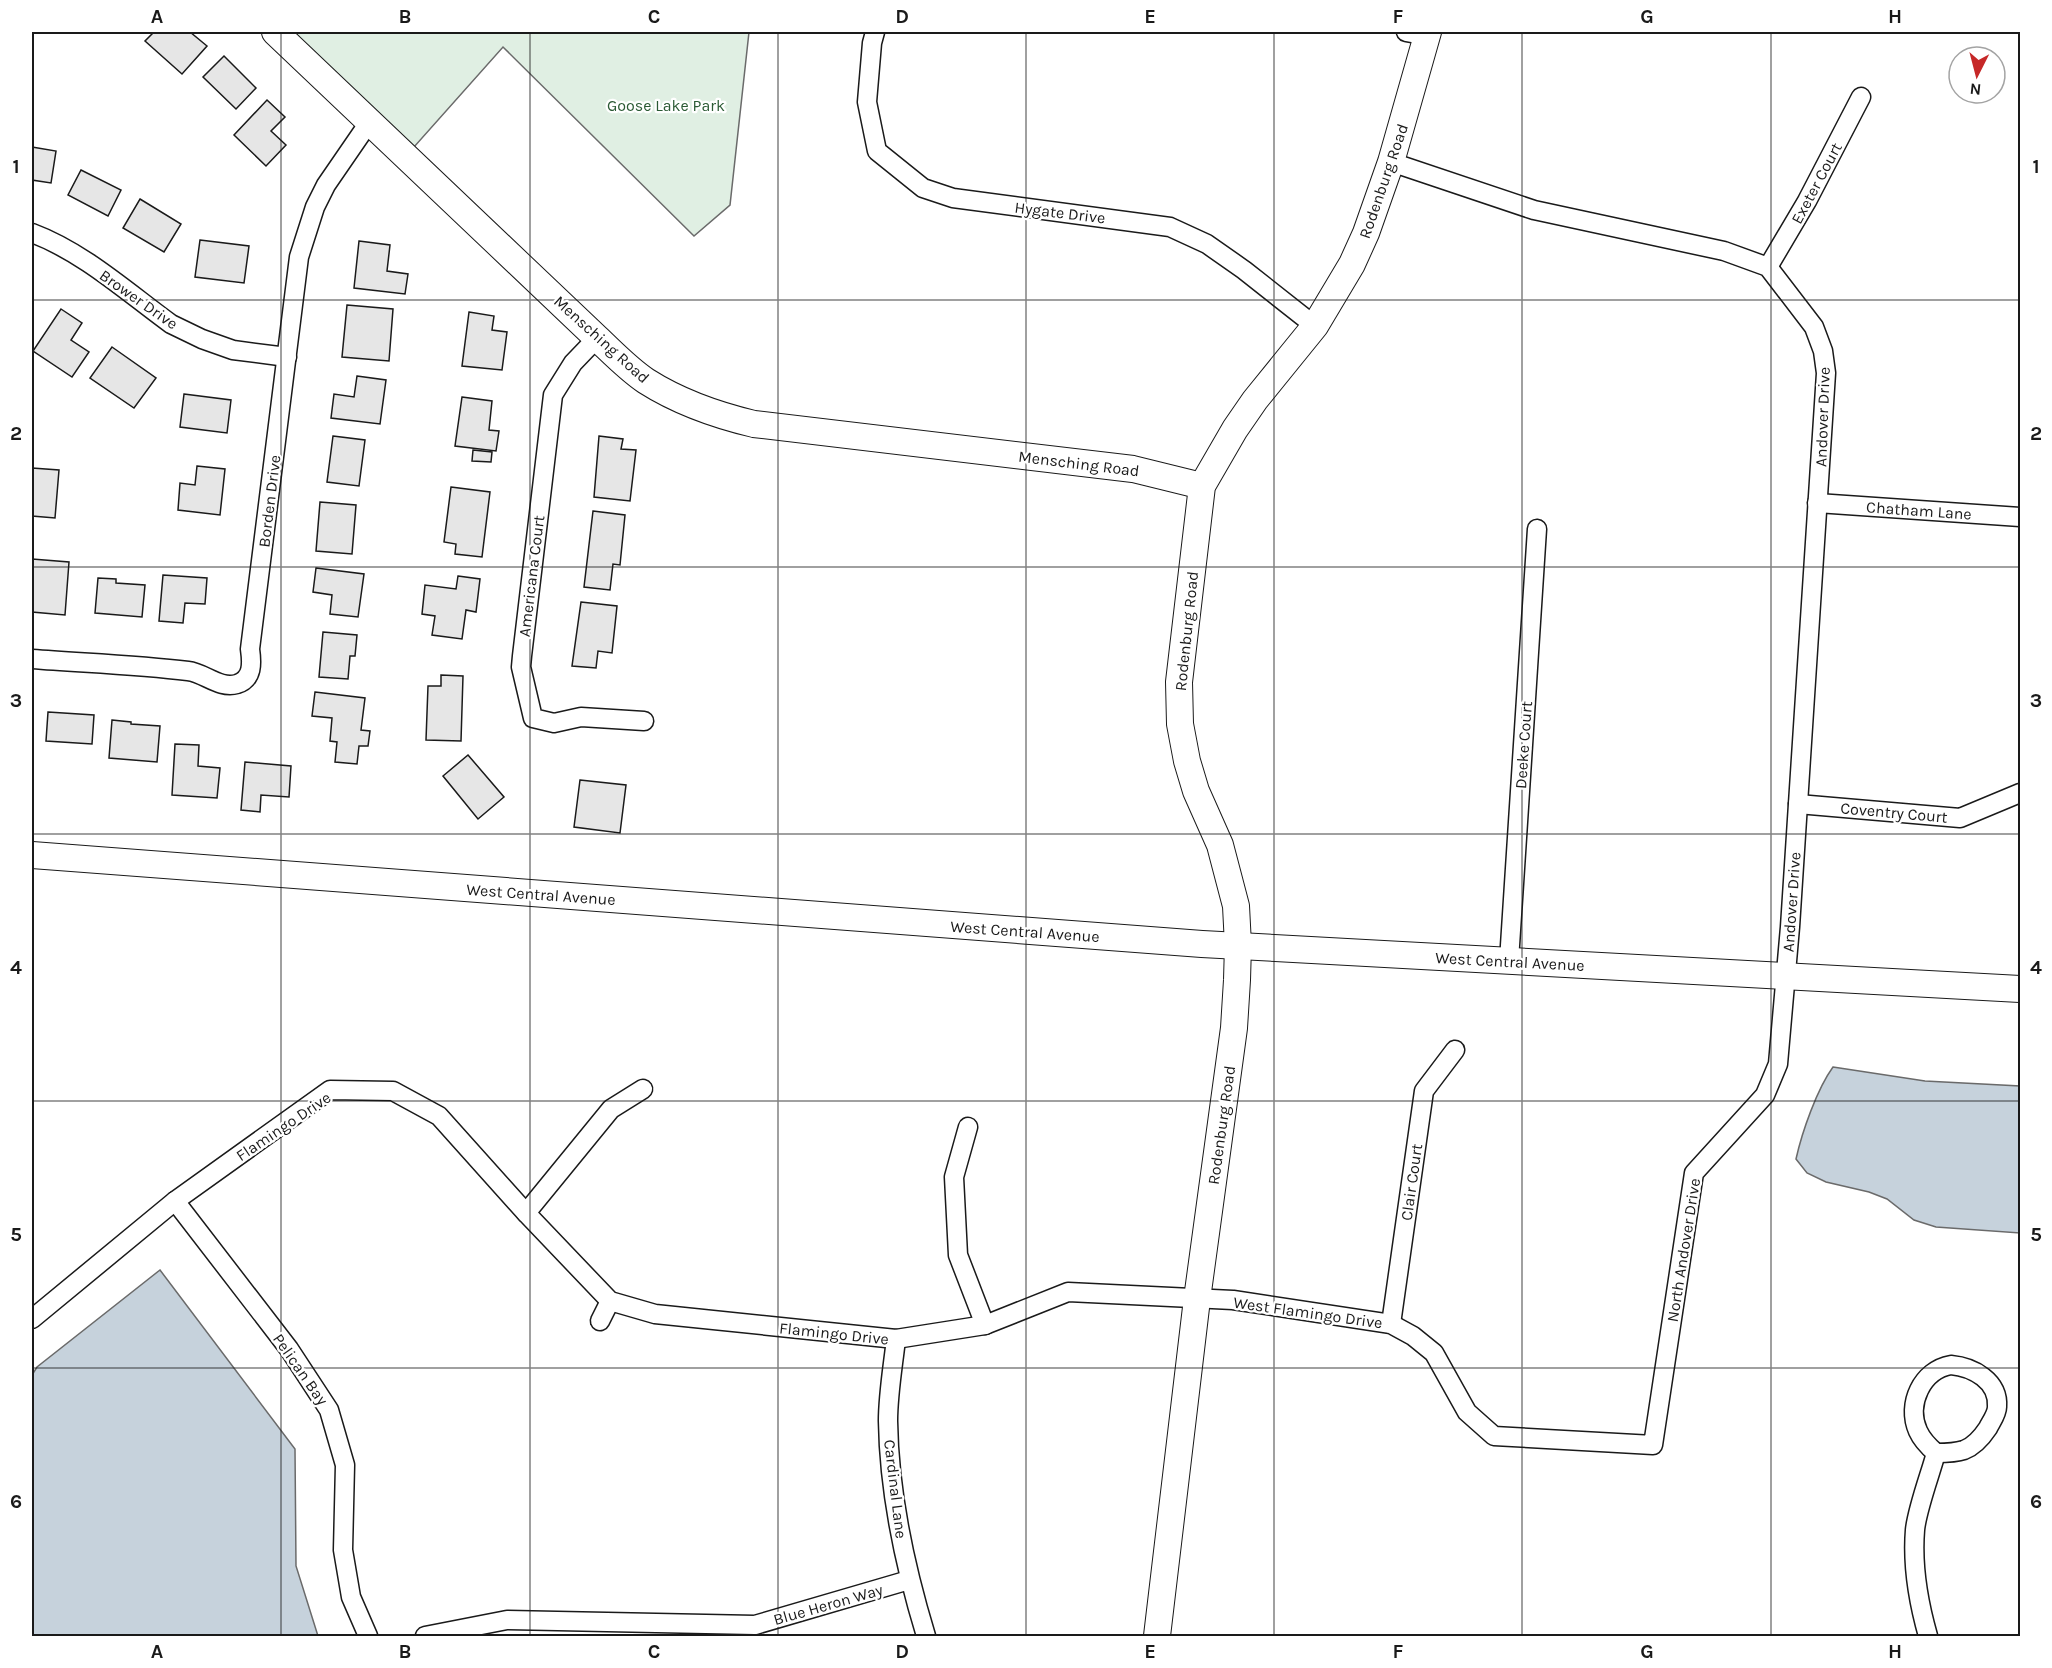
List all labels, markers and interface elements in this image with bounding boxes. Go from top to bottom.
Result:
text: A [151,5,164,28]
text: B [399,5,411,28]
text: C [648,5,660,28]
text: D [895,5,909,28]
text: E [1144,5,1156,28]
text: F [1393,5,1404,28]
text: G [1640,5,1654,28]
text: H [1888,5,1902,28]
north arrow [1947,45,2007,105]
text: N [1969,79,1982,99]
park label: Goose Lake Park [607,96,725,115]
street label: Rodenburg Road [1355,121,1412,241]
street label: Exeter Court [1787,139,1846,227]
text: 1 [12,155,20,178]
text: 1 [2032,155,2040,178]
street label: Hygate Drive [1013,198,1106,227]
street label: Brower Drive [96,265,182,333]
street label: Mensching Road [550,292,653,387]
street label: Andover Drive [1811,367,1834,467]
text: 2 [10,422,22,445]
text: 2 [2030,422,2042,445]
street label: Mensching Road [1017,447,1141,480]
street label: Borden Drive [254,454,285,548]
street label: Chatham Lane [1866,497,1972,524]
street label: Americana Court [515,514,548,638]
street label: Rodenburg Road [1171,570,1202,692]
text: 3 [10,689,22,712]
text: 3 [2030,689,2042,712]
street label: Deeke Court [1511,700,1536,790]
street label: Coventry Court [1840,798,1948,827]
street label: Andover Drive [1779,851,1804,953]
street label: West Central Avenue [466,880,616,909]
street label: West Central Avenue [950,917,1100,946]
street label: West Central Avenue [1435,948,1585,975]
text: 4 [10,956,22,979]
text: 4 [2030,956,2042,979]
street label: Rodenburg Road [1204,1064,1239,1186]
street label: Flamingo Drive [232,1088,334,1165]
street label: Clair Court [1397,1142,1426,1222]
street label: North Andover Drive [1663,1177,1704,1323]
text: 5 [10,1223,22,1246]
text: 5 [2030,1223,2042,1246]
street label: West Flamingo Drive [1232,1293,1384,1332]
street label: Flamingo Drive [778,1318,890,1349]
street label: Pelican Bay [269,1330,333,1409]
street label: Cardinal Lane [880,1438,911,1540]
text: 6 [10,1490,22,1513]
text: 6 [2030,1490,2042,1513]
street label: Blue Heron Way [771,1580,886,1629]
text: A [151,1640,164,1663]
text: B [399,1640,411,1663]
text: C [648,1640,660,1663]
text: D [895,1640,909,1663]
text: E [1144,1640,1156,1663]
text: F [1393,1640,1404,1663]
text: G [1640,1640,1654,1663]
text: H [1888,1640,1902,1663]

